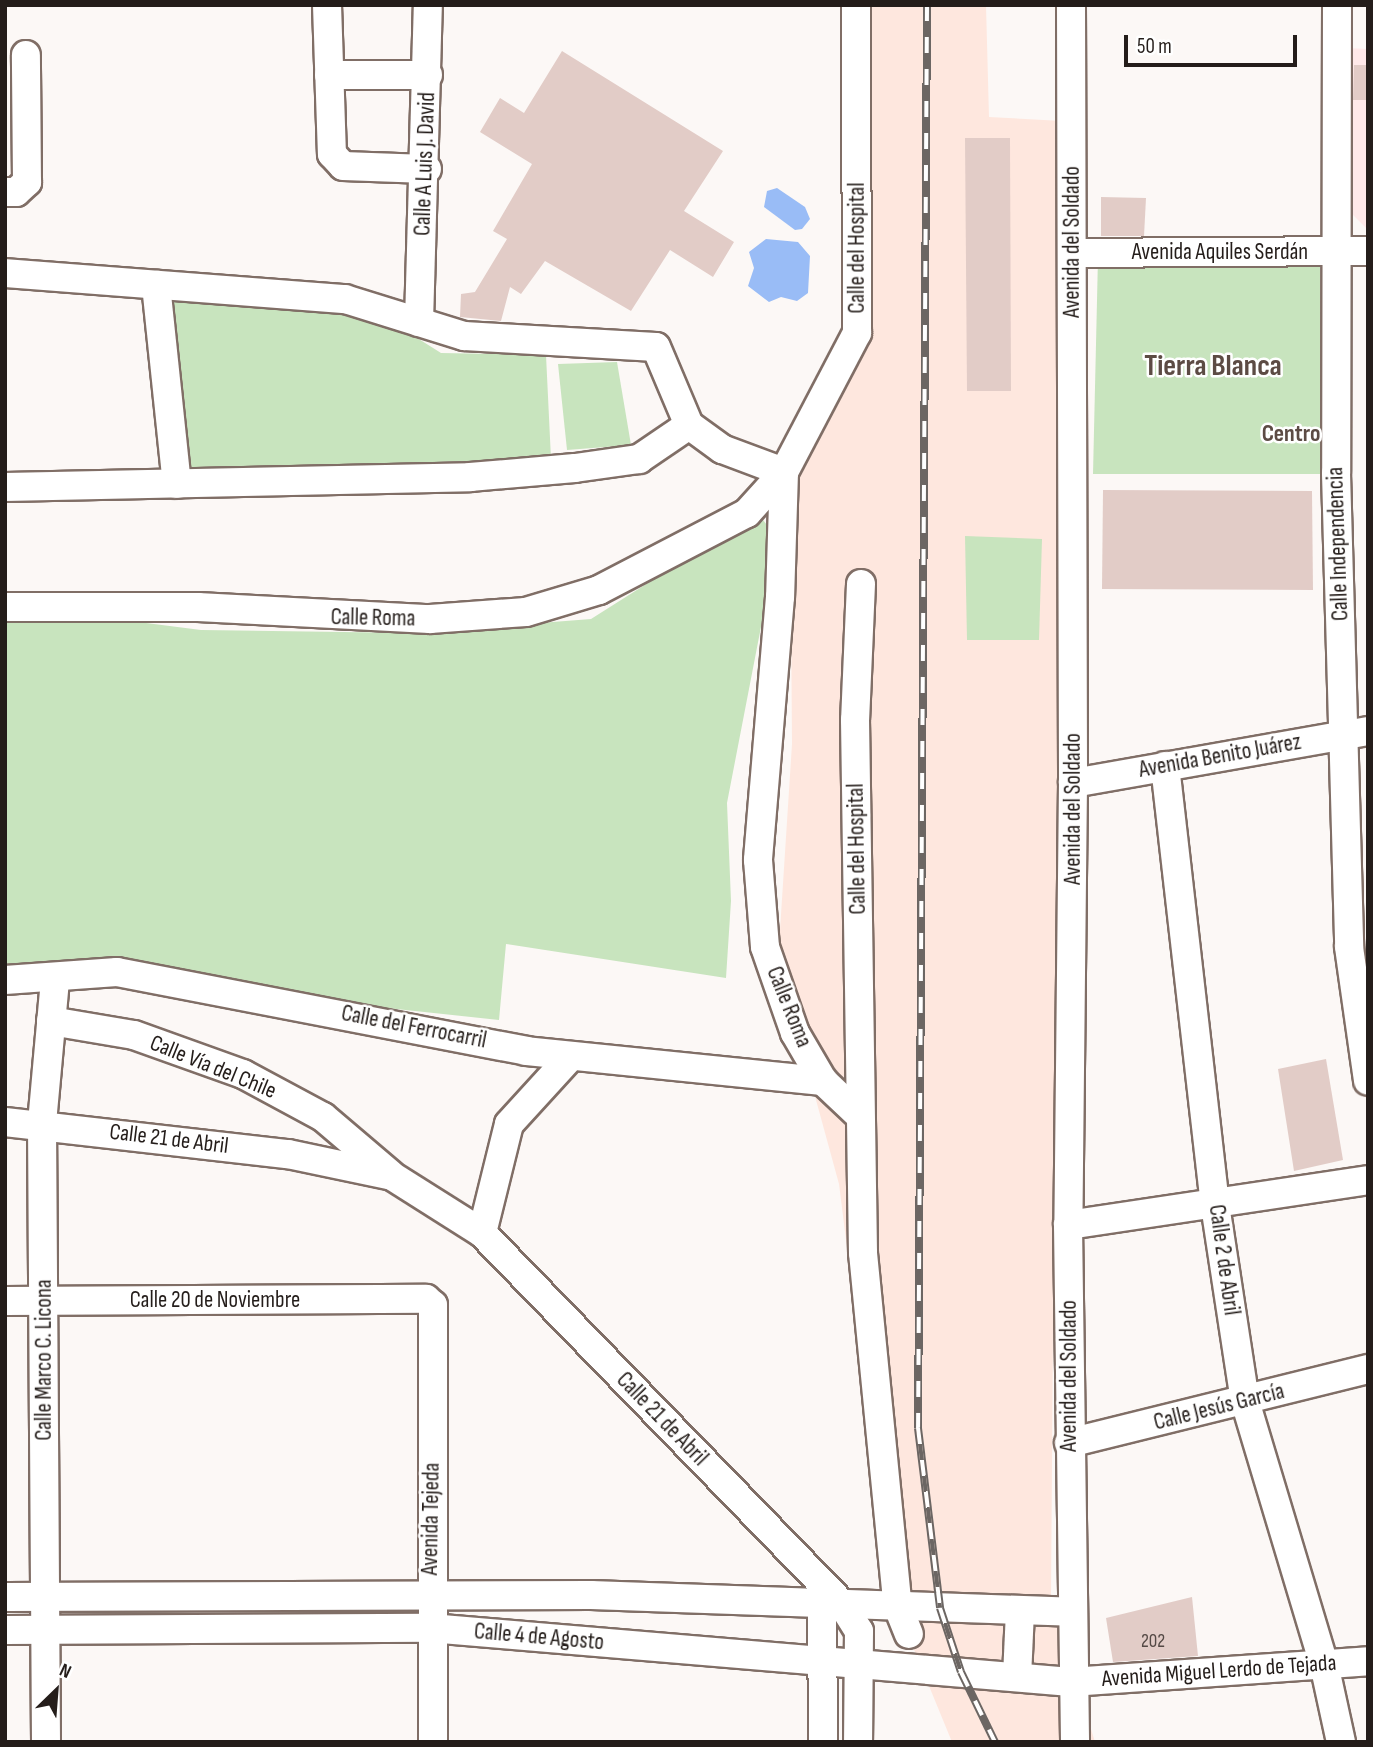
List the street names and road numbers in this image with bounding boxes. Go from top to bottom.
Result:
street label: Calle A Luis J. David [409,92,441,236]
street label: Avenida del Soldado [1058,166,1086,318]
street label: Calle del Hospital [843,182,871,314]
street label: Avenida Aquiles Serdán [1132,238,1308,266]
street label: Calle Independencia [1322,467,1354,621]
street label: Calle Roma [330,603,416,633]
street label: Avenida Benito Juárez [1137,728,1303,784]
street label: Avenida del Soldado [1059,733,1087,885]
street label: Calle del Hospital [842,783,872,915]
street label: Calle Roma [760,963,818,1051]
street label: Calle del Ferrocarril [339,999,489,1055]
street label: Calle Vía del Chile [146,1029,280,1105]
street label: Calle 21 de Abril [108,1118,230,1160]
street label: Calle 2 de Abril [1203,1203,1245,1317]
street label: Calle Marco C. Licona [30,1279,58,1441]
street label: Calle 20 de Noviembre [130,1286,300,1314]
street label: Avenida del Soldado [1055,1300,1083,1452]
street label: Calle 21 de Abril [611,1366,713,1472]
street label: Calle Jesús García [1151,1377,1287,1437]
street label: Avenida Tejeda [416,1462,446,1576]
street label: Calle 4 de Agosto [473,1618,605,1656]
street label: Avenida Miguel Lerdo de Tejada [1101,1649,1337,1693]

